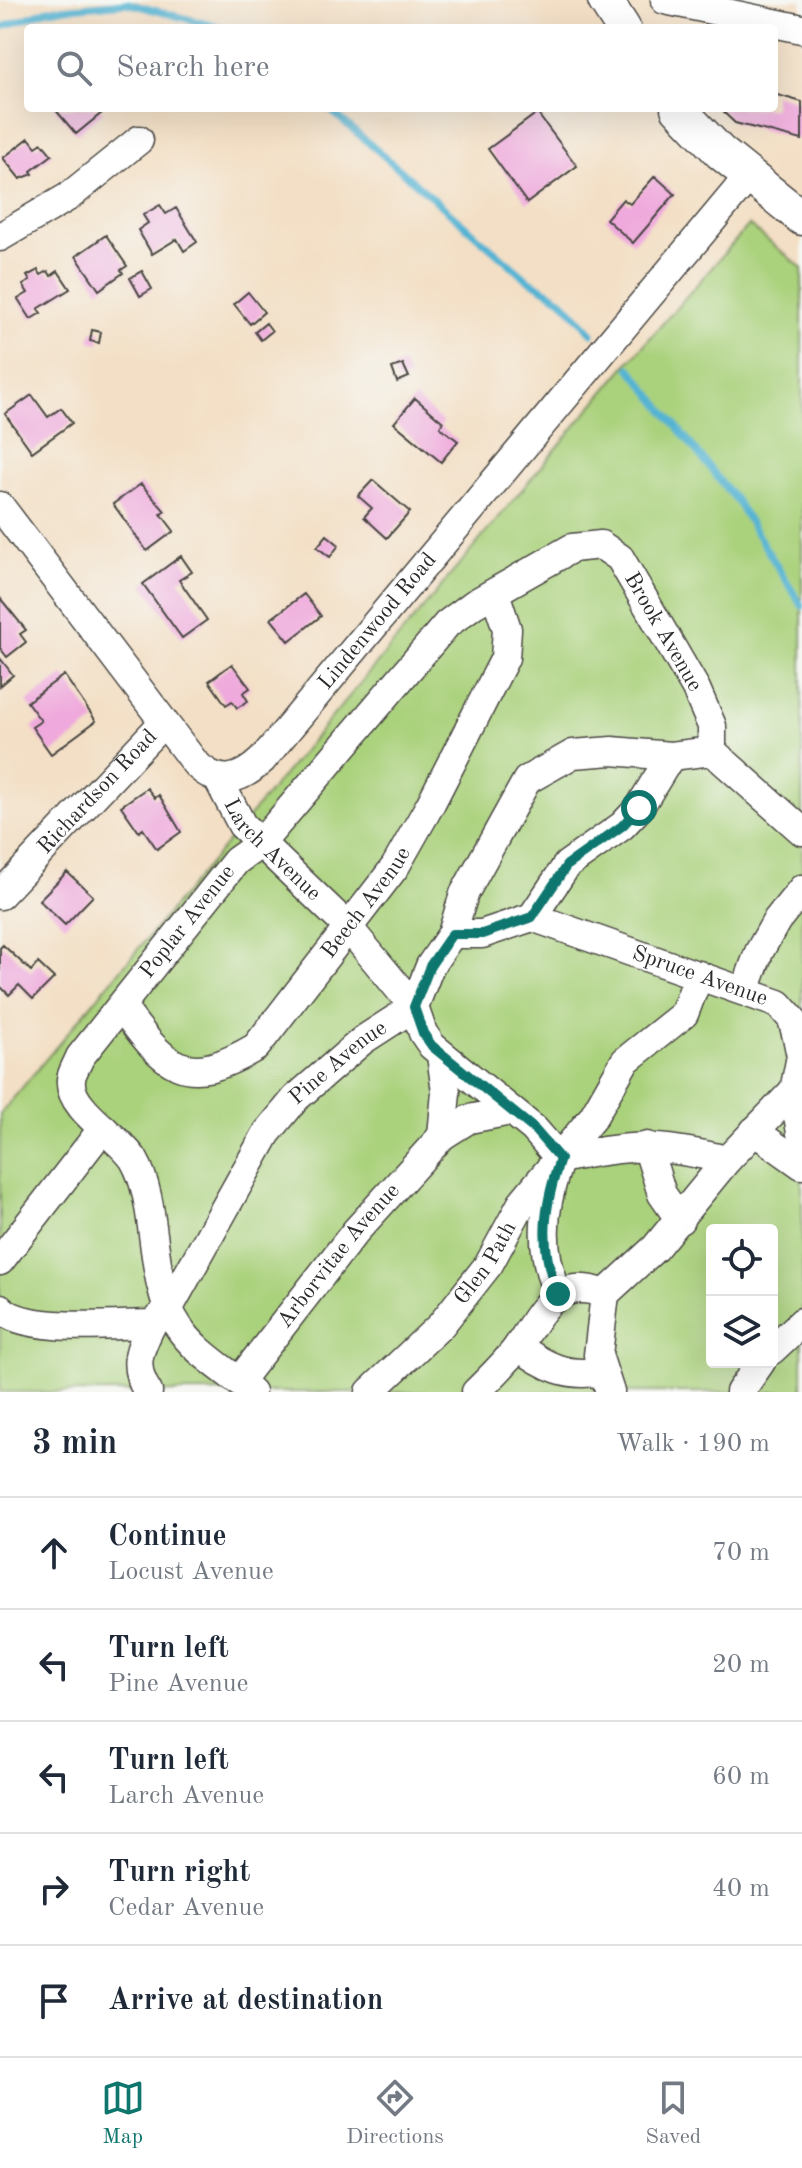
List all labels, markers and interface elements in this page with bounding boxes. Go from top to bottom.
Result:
search box [24,24,778,112]
icon: search [52,46,96,90]
text: Search here [116,53,270,83]
street label: Lindenwood Road [314,549,441,694]
street label: Brook Avenue [620,569,706,695]
street label: Richardson Road [34,725,161,858]
route start [621,790,657,826]
street label: Larch Avenue [219,795,325,905]
street label: Beech Avenue [318,844,415,963]
street label: Poplar Avenue [136,861,239,983]
street label: Spruce Avenue [629,942,770,1010]
street label: Pine Avenue [285,1017,391,1109]
street label: Arborvitae Avenue [273,1179,404,1332]
street label: Glen Path [450,1218,521,1309]
map controls [706,1224,778,1368]
button: locate [706,1224,778,1296]
route end [540,1276,576,1312]
button: layers [706,1296,778,1368]
text: 3 min [32,1427,117,1461]
text: Walk · 190 m [616,1431,770,1457]
text: Continue [108,1522,227,1552]
icon: ahead [32,1531,76,1575]
text: 70 m [712,1540,770,1566]
text: Locust Avenue [108,1559,274,1585]
text: Turn left [108,1634,229,1664]
icon: left [32,1643,76,1687]
text: 20 m [712,1652,770,1678]
text: Pine Avenue [108,1671,249,1697]
text: Turn left [108,1746,229,1776]
icon: left [32,1755,76,1799]
text: 60 m [712,1764,770,1790]
text: Larch Avenue [108,1783,264,1809]
text: Turn right [108,1858,250,1888]
icon: right [32,1867,76,1911]
text: 40 m [712,1876,770,1902]
text: Cedar Avenue [108,1895,264,1921]
icon: arrive [32,1979,76,2023]
text: Arrive at destination [108,1986,383,2016]
tab: Map [101,2076,145,2151]
tab: Directions [346,2076,444,2151]
tab: Saved [645,2076,701,2151]

